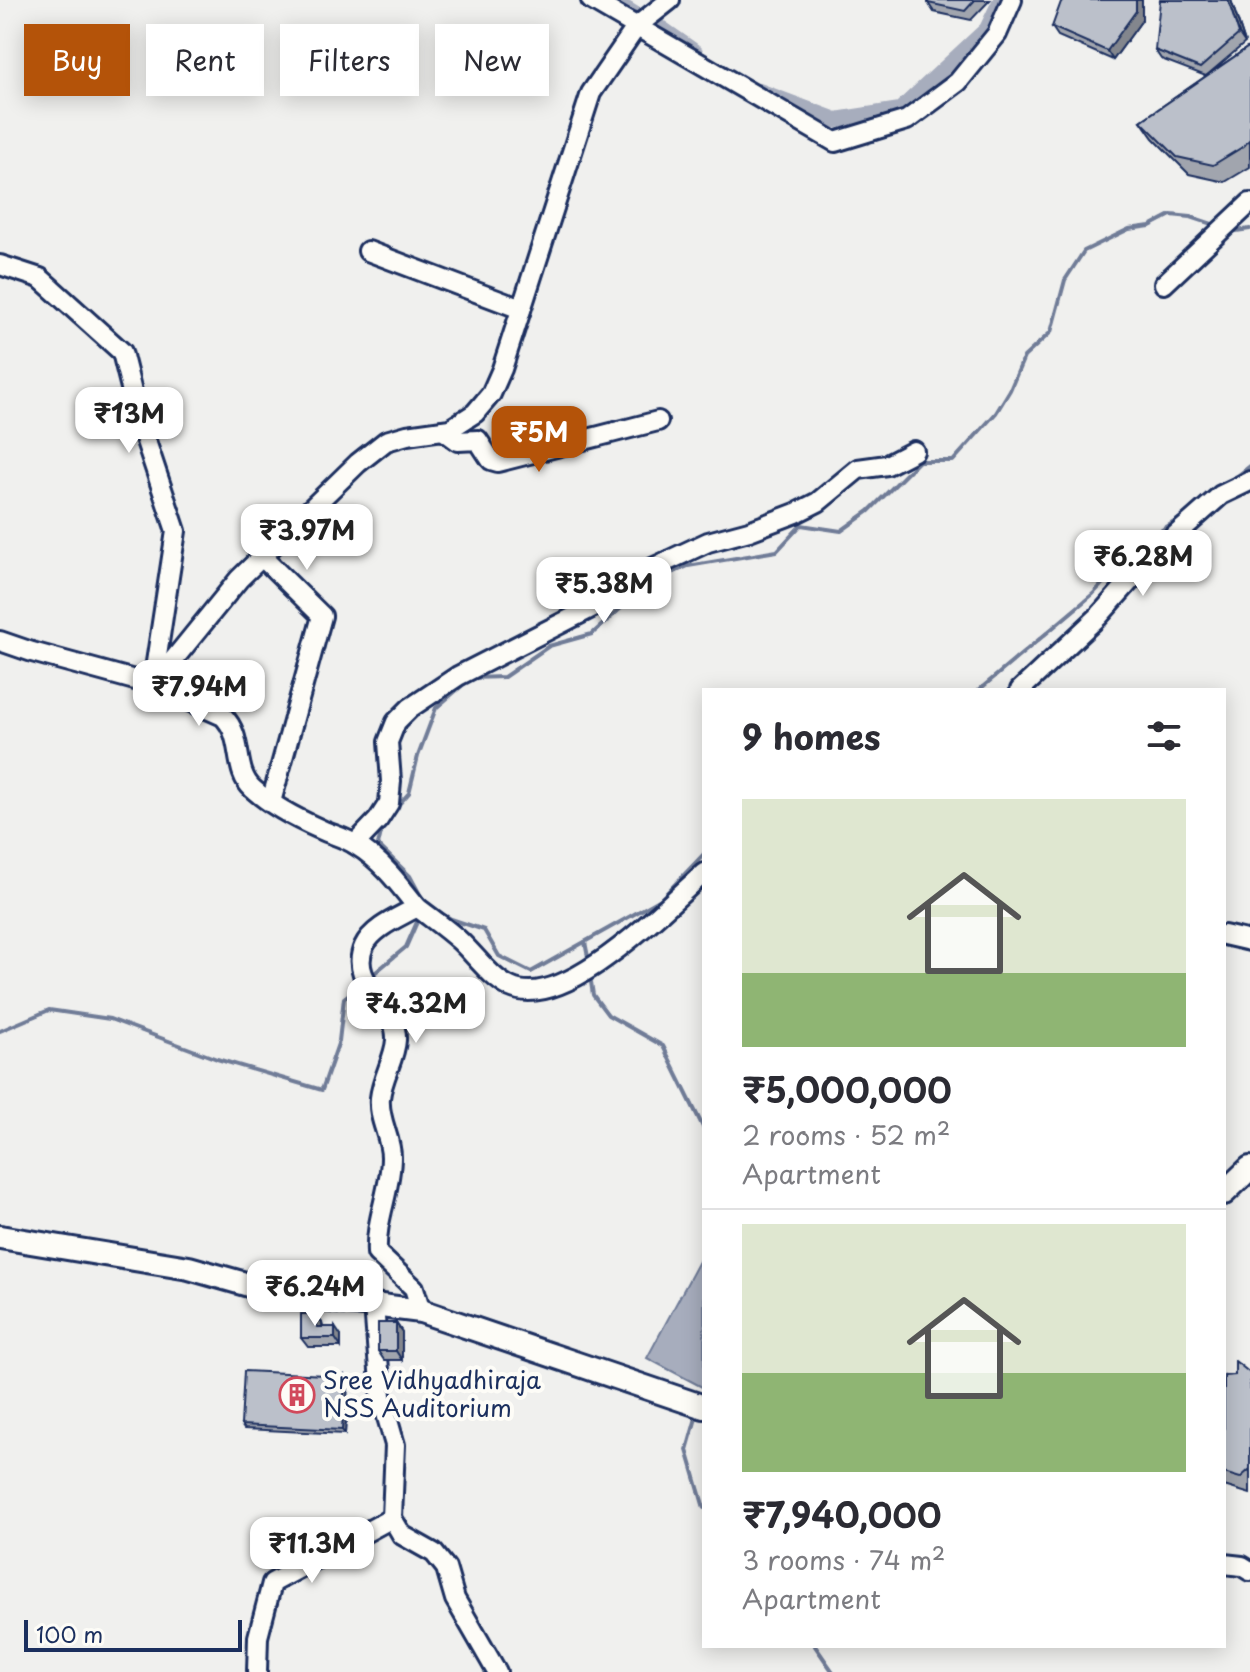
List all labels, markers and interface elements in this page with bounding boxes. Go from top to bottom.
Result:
chip: Buy [24,24,130,96]
chip: Rent [146,24,264,96]
chip: Filters [280,24,419,96]
chip: New [435,24,549,96]
pin: ₹13M [82,387,176,455]
text: ₹13M [93,393,165,432]
pin: ₹5M [500,406,578,474]
text: ₹5M [510,412,568,451]
pin: ₹3.97M [242,504,372,572]
text: ₹3.97M [259,510,355,549]
pin: ₹6.28M [1078,530,1208,598]
text: ₹6.28M [1093,536,1193,575]
pin: ₹5.38M [539,557,669,625]
text: ₹5.38M [554,563,654,602]
pin: ₹7.94M [134,660,264,728]
text: ₹7.94M [151,666,247,705]
text: 9 homes [742,710,881,762]
icon: filters [1142,714,1186,758]
icon: home [892,851,1036,995]
pin: ₹4.32M [351,977,481,1045]
text: ₹4.32M [365,983,467,1022]
text: ₹5,000,000 [742,1063,952,1115]
text: 2 rooms · 52 m² [742,1115,950,1154]
text: Apartment [742,1154,881,1193]
pin: ₹6.24M [250,1260,380,1328]
text: ₹6.24M [265,1266,365,1305]
icon: home [892,1276,1036,1420]
place label: Sree Vidhyadhiraja NSS Auditorium [323,1361,541,1425]
building icon: Sree Vidhyadhiraja NSS Auditorium [278,1376,316,1414]
text: ₹7,940,000 [742,1488,942,1540]
pin: ₹11.3M [247,1517,377,1585]
text: ₹11.3M [268,1523,356,1562]
text: 3 rooms · 74 m² [742,1540,946,1579]
text: Apartment [742,1579,881,1618]
scale bar [24,1616,242,1652]
text: 100 m [36,1617,103,1650]

